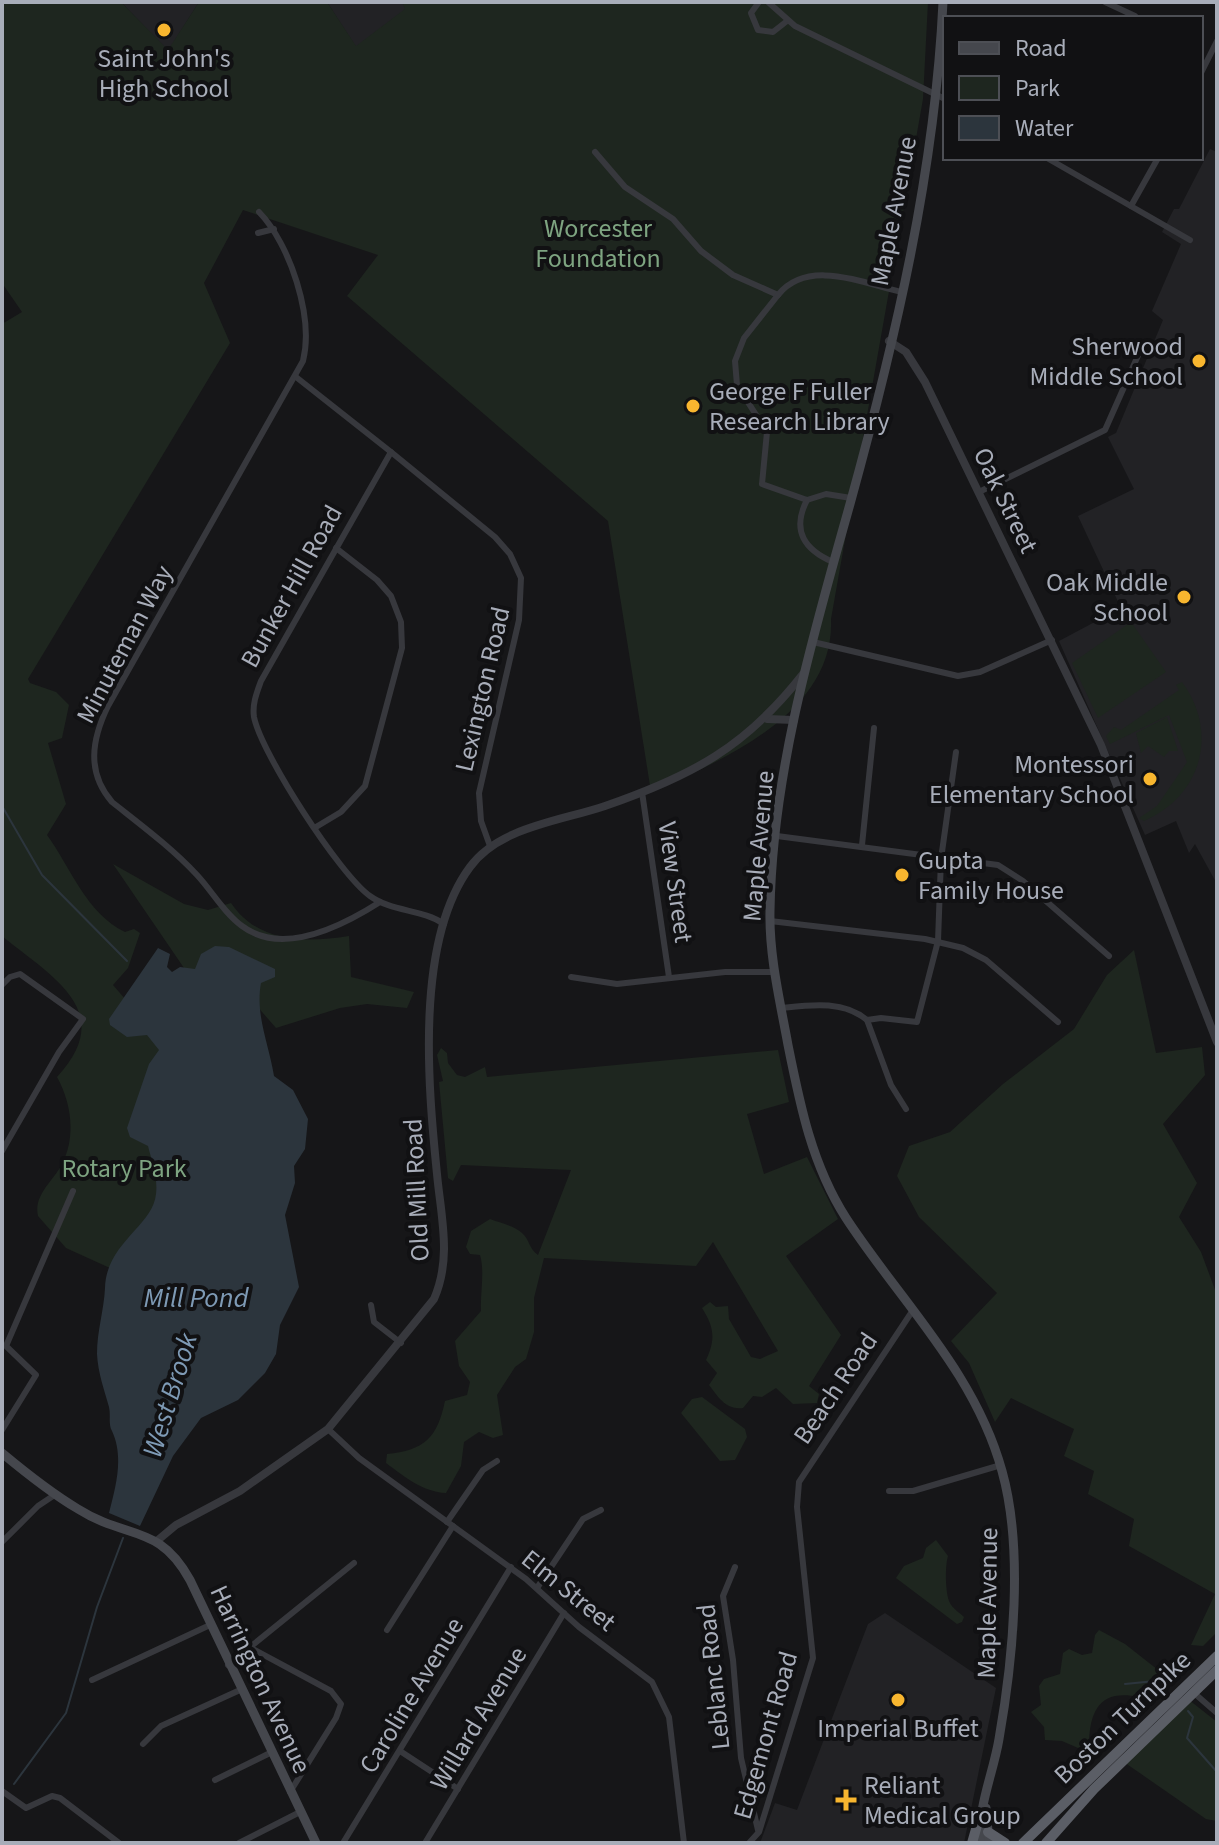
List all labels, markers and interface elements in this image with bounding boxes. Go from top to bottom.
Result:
legend [943,16,1203,160]
marker: Saint John's High School [155,21,173,39]
text: Road [1015,31,1067,66]
place label: Saint John's High School [97,40,231,107]
text: Park [1015,71,1060,106]
text: Water [1015,111,1074,146]
street label: Maple Avenue [861,133,926,289]
park label: Worcester Foundation [535,210,661,277]
place label: Sherwood Middle School [1029,328,1183,395]
marker: Sherwood Middle School [1190,352,1208,370]
place label: George F Fuller Research Library [709,373,890,440]
marker: George F Fuller Research Library [684,397,702,415]
street label: Oak Street [964,441,1047,560]
street label: Bunker Hill Road [231,498,351,674]
street label: Minuteman Way [67,559,182,730]
place label: Oak Middle School [1046,564,1168,631]
marker: Oak Middle School [1175,588,1193,606]
street label: Lexington Road [446,603,519,775]
place label: Montessori Elementary School [929,746,1134,813]
street label: Maple Avenue [733,769,784,923]
marker: Montessori Elementary School [1141,770,1159,788]
street label: View Street [649,819,702,945]
place label: Gupta Family House [918,842,1064,909]
marker: Gupta Family House [893,866,911,884]
street label: Old Mill Road [394,1118,439,1262]
park label: Rotary Park [61,1150,187,1187]
water label: Mill Pond [144,1278,249,1318]
street label: Beach Road [784,1325,887,1452]
water label: West Brook [132,1328,208,1462]
street label: Maple Avenue [968,1527,1007,1679]
street label: Elm Street [513,1541,624,1640]
street label: Harrington Avenue [201,1579,320,1779]
street label: Leblanc Road [687,1602,740,1752]
street label: Caroline Avenue [350,1610,473,1780]
street label: Willard Avenue [421,1639,536,1797]
street label: Boston Turnpike [1046,1642,1199,1792]
street label: Edgemont Road [724,1647,807,1823]
marker: Imperial Buffet [889,1691,907,1709]
place label: Imperial Buffet [817,1710,979,1747]
place label: Reliant Medical Group [864,1767,1021,1834]
marker: Reliant Medical Group [835,1789,857,1811]

